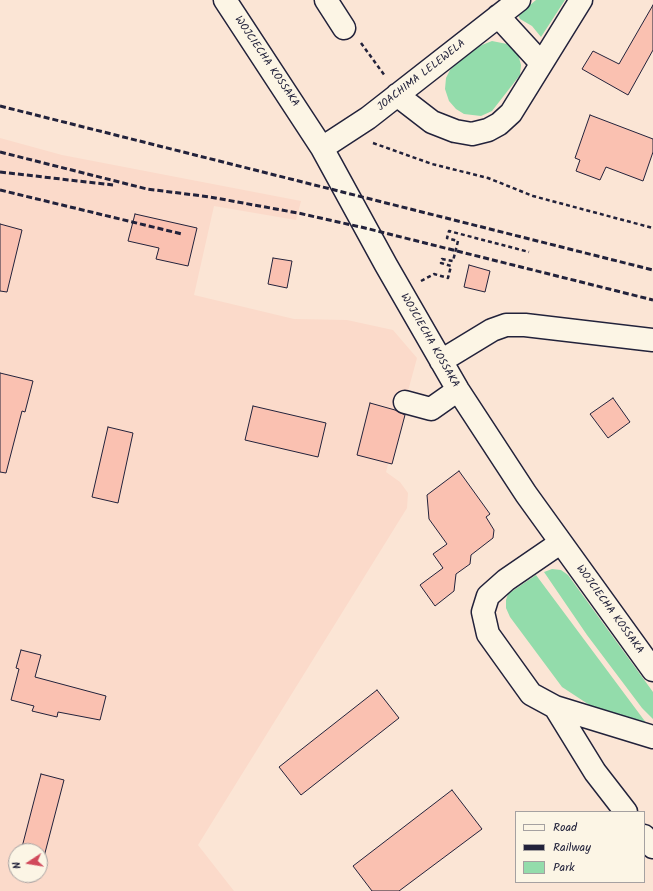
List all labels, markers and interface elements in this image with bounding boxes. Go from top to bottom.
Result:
street label: WOJCIECHA KOSSAKA [231,14,301,110]
street label: JOACHIMA LELEWELA [375,37,469,115]
street label: WOJCIECHA KOSSAKA [397,291,461,391]
street label: WOJCIECHA KOSSAKA [572,563,646,657]
legend [515,811,645,883]
text: Road [553,818,577,837]
text: Railway [553,838,591,857]
north arrow [8,843,48,883]
text: Park [553,858,575,877]
text: N [8,860,27,871]

